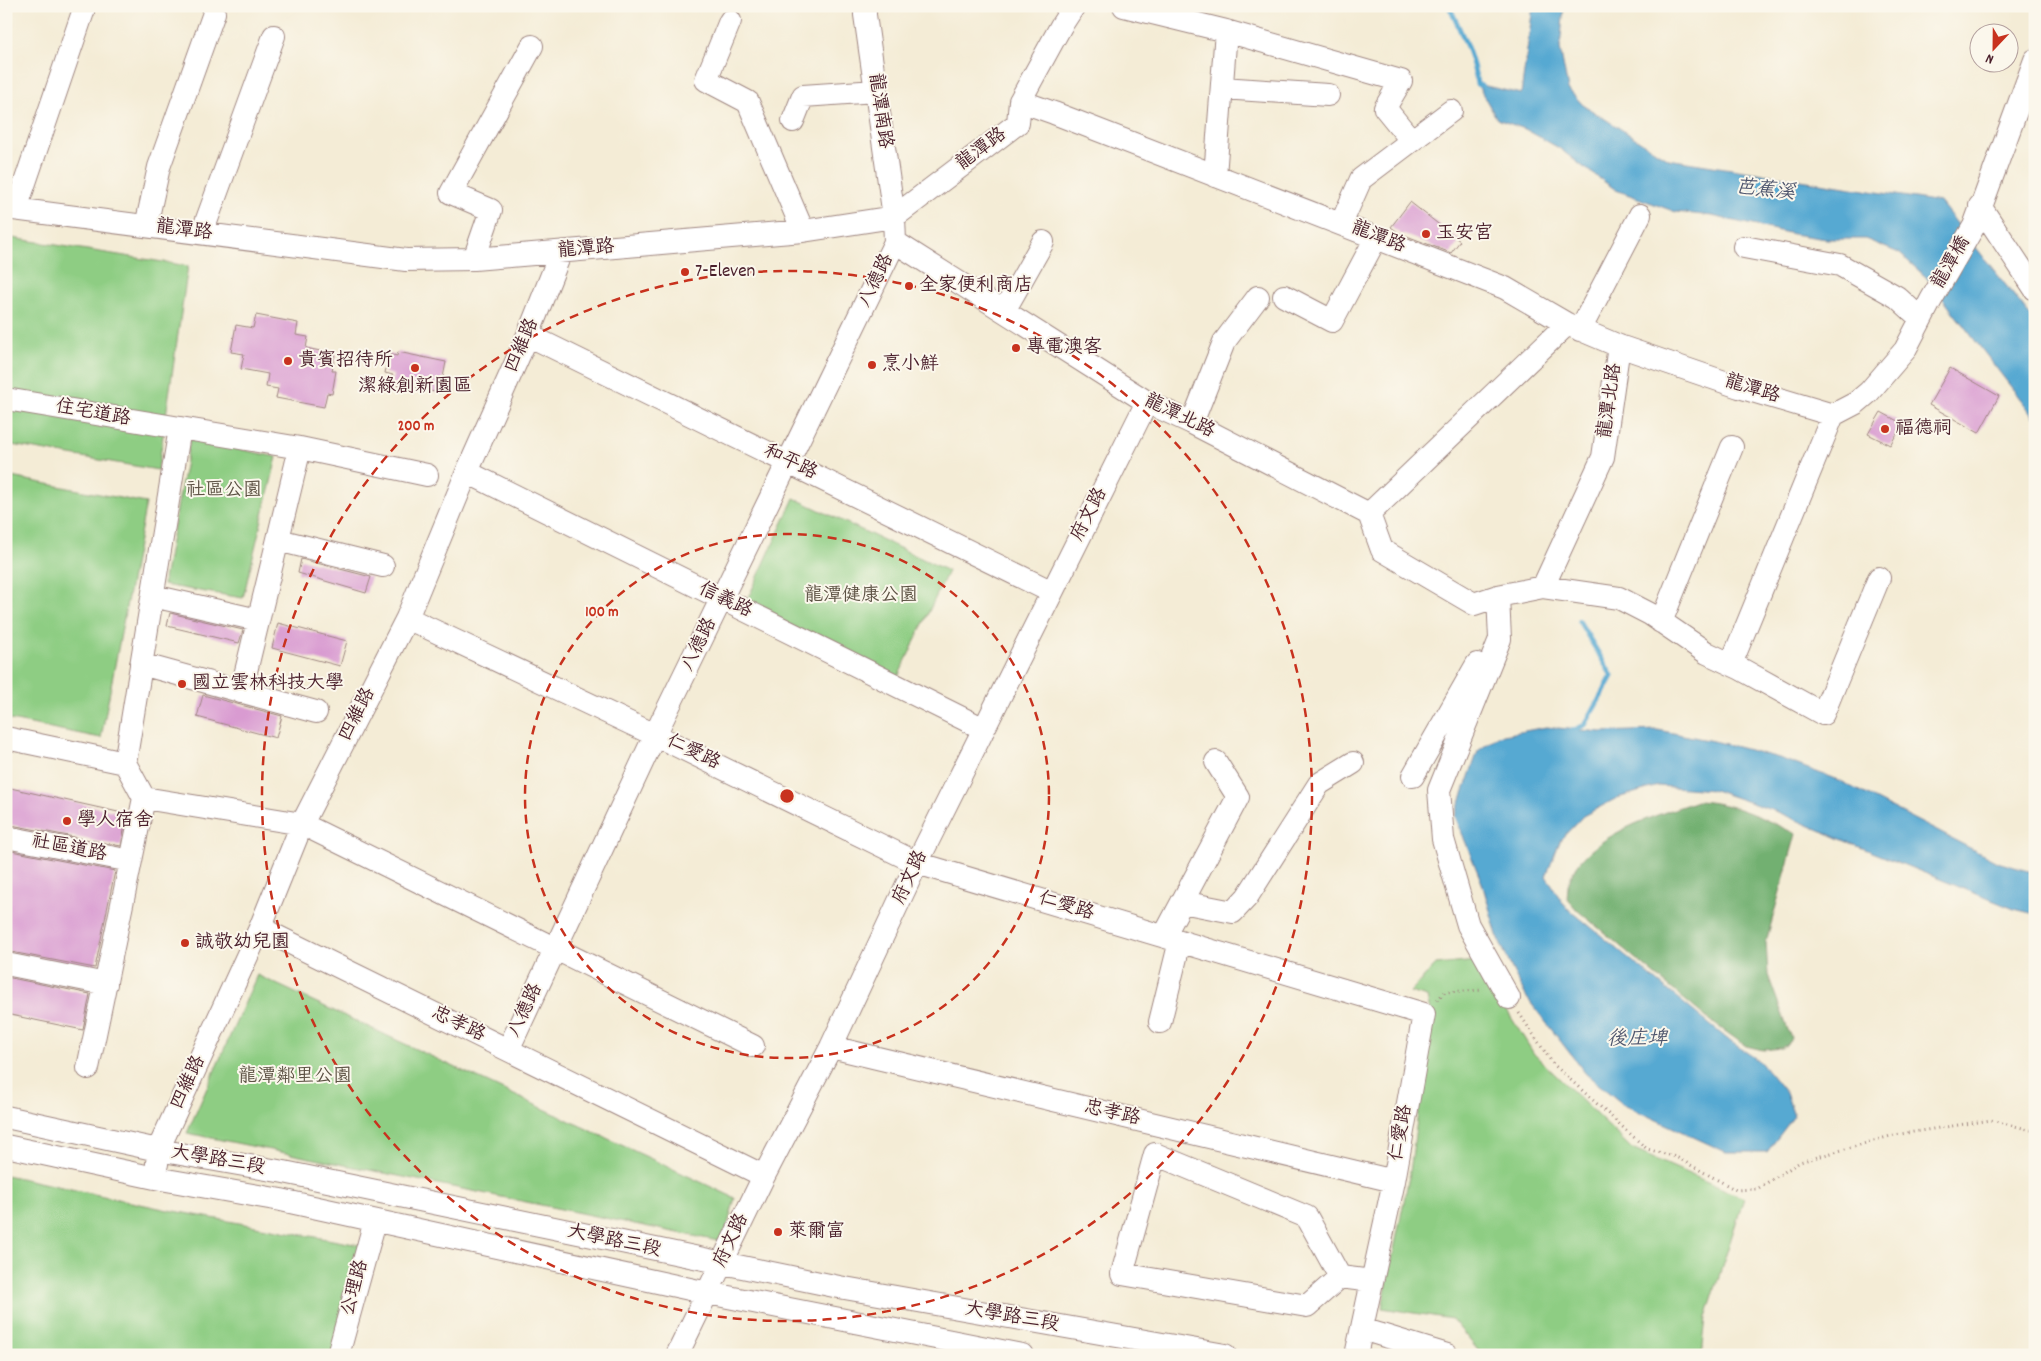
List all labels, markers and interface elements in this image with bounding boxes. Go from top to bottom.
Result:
north arrow [1968,22,2018,72]
text: N [1983,48,1997,69]
street label: 龍潭南路 [860,71,898,151]
street label: 龍潭路 [951,122,1013,178]
water label: 芭蕉溪 [1734,174,1797,208]
street label: 龍潭路 [154,214,214,248]
street label: 龍潭路 [1347,215,1409,261]
place label: 玉安宮 [1436,221,1493,248]
marker: 玉安宮 [1420,228,1432,240]
street label: 龍潭橋 [1926,232,1978,294]
street label: 龍潭路 [556,234,616,266]
street label: 八德路 [852,249,902,313]
place label: 7-Eleven [695,259,755,286]
marker: 7-Eleven [679,266,691,278]
place label: 全家便利商店 [919,273,1033,300]
marker: 全家便利商店 [903,280,915,292]
street label: 四維路 [499,314,547,378]
place label: 專電澳客 [1026,335,1102,362]
marker: 專電澳客 [1010,342,1022,354]
place label: 貴賓招待所 [298,348,393,375]
place label: 烹小鮮 [882,352,939,379]
marker: 貴賓招待所 [282,355,294,367]
marker: 烹小鮮 [866,359,878,371]
street label: 龍潭北路 [1592,361,1630,441]
marker: 潔綠創新園區 [409,362,421,374]
street label: 龍潭路 [1721,369,1783,411]
place label: 潔綠創新園區 [358,374,472,401]
street label: 龍潭北路 [1139,388,1219,446]
street label: 住宅道路 [53,394,133,434]
text: 200 m [398,416,434,438]
place label: 福德祠 [1895,416,1952,443]
marker: 福德祠 [1879,423,1891,435]
street label: 和平路 [758,438,822,488]
park label: 社區公園 [186,478,262,505]
street label: 府文路 [1065,483,1115,547]
street label: 信義路 [693,576,757,626]
park label: 龍潭健康公園 [804,583,918,610]
text: 100 m [585,602,619,624]
street label: 八德路 [675,613,725,677]
place label: 國立雲林科技大學 [192,671,344,698]
marker: 國立雲林科技大學 [176,678,188,690]
street label: 四維路 [333,683,383,747]
street label: 仁愛路 [661,728,725,778]
centre of rings [778,787,796,805]
place label: 學人宿舍 [77,808,153,835]
marker: 學人宿舍 [61,815,73,827]
street label: 社區道路 [29,828,109,870]
street label: 府文路 [887,846,935,910]
street label: 仁愛路 [1035,886,1097,928]
place label: 誠敬幼兒園 [195,930,290,957]
marker: 誠敬幼兒園 [179,937,191,949]
street label: 八德路 [502,979,550,1043]
street label: 忠孝路 [426,1000,490,1050]
water label: 後庄埤 [1607,1026,1669,1054]
street label: 四維路 [165,1051,213,1115]
park label: 龍潭鄰里公園 [238,1064,352,1091]
street label: 忠孝路 [1081,1094,1143,1134]
street label: 仁愛路 [1384,1103,1420,1163]
street label: 大學路三段 [169,1139,267,1183]
street label: 府文路 [708,1209,756,1273]
street label: 大學路三段 [565,1219,663,1265]
place label: 萊爾富 [788,1219,845,1246]
marker: 萊爾富 [772,1226,784,1238]
street label: 公理路 [336,1257,376,1319]
street label: 大學路三段 [963,1296,1061,1340]

